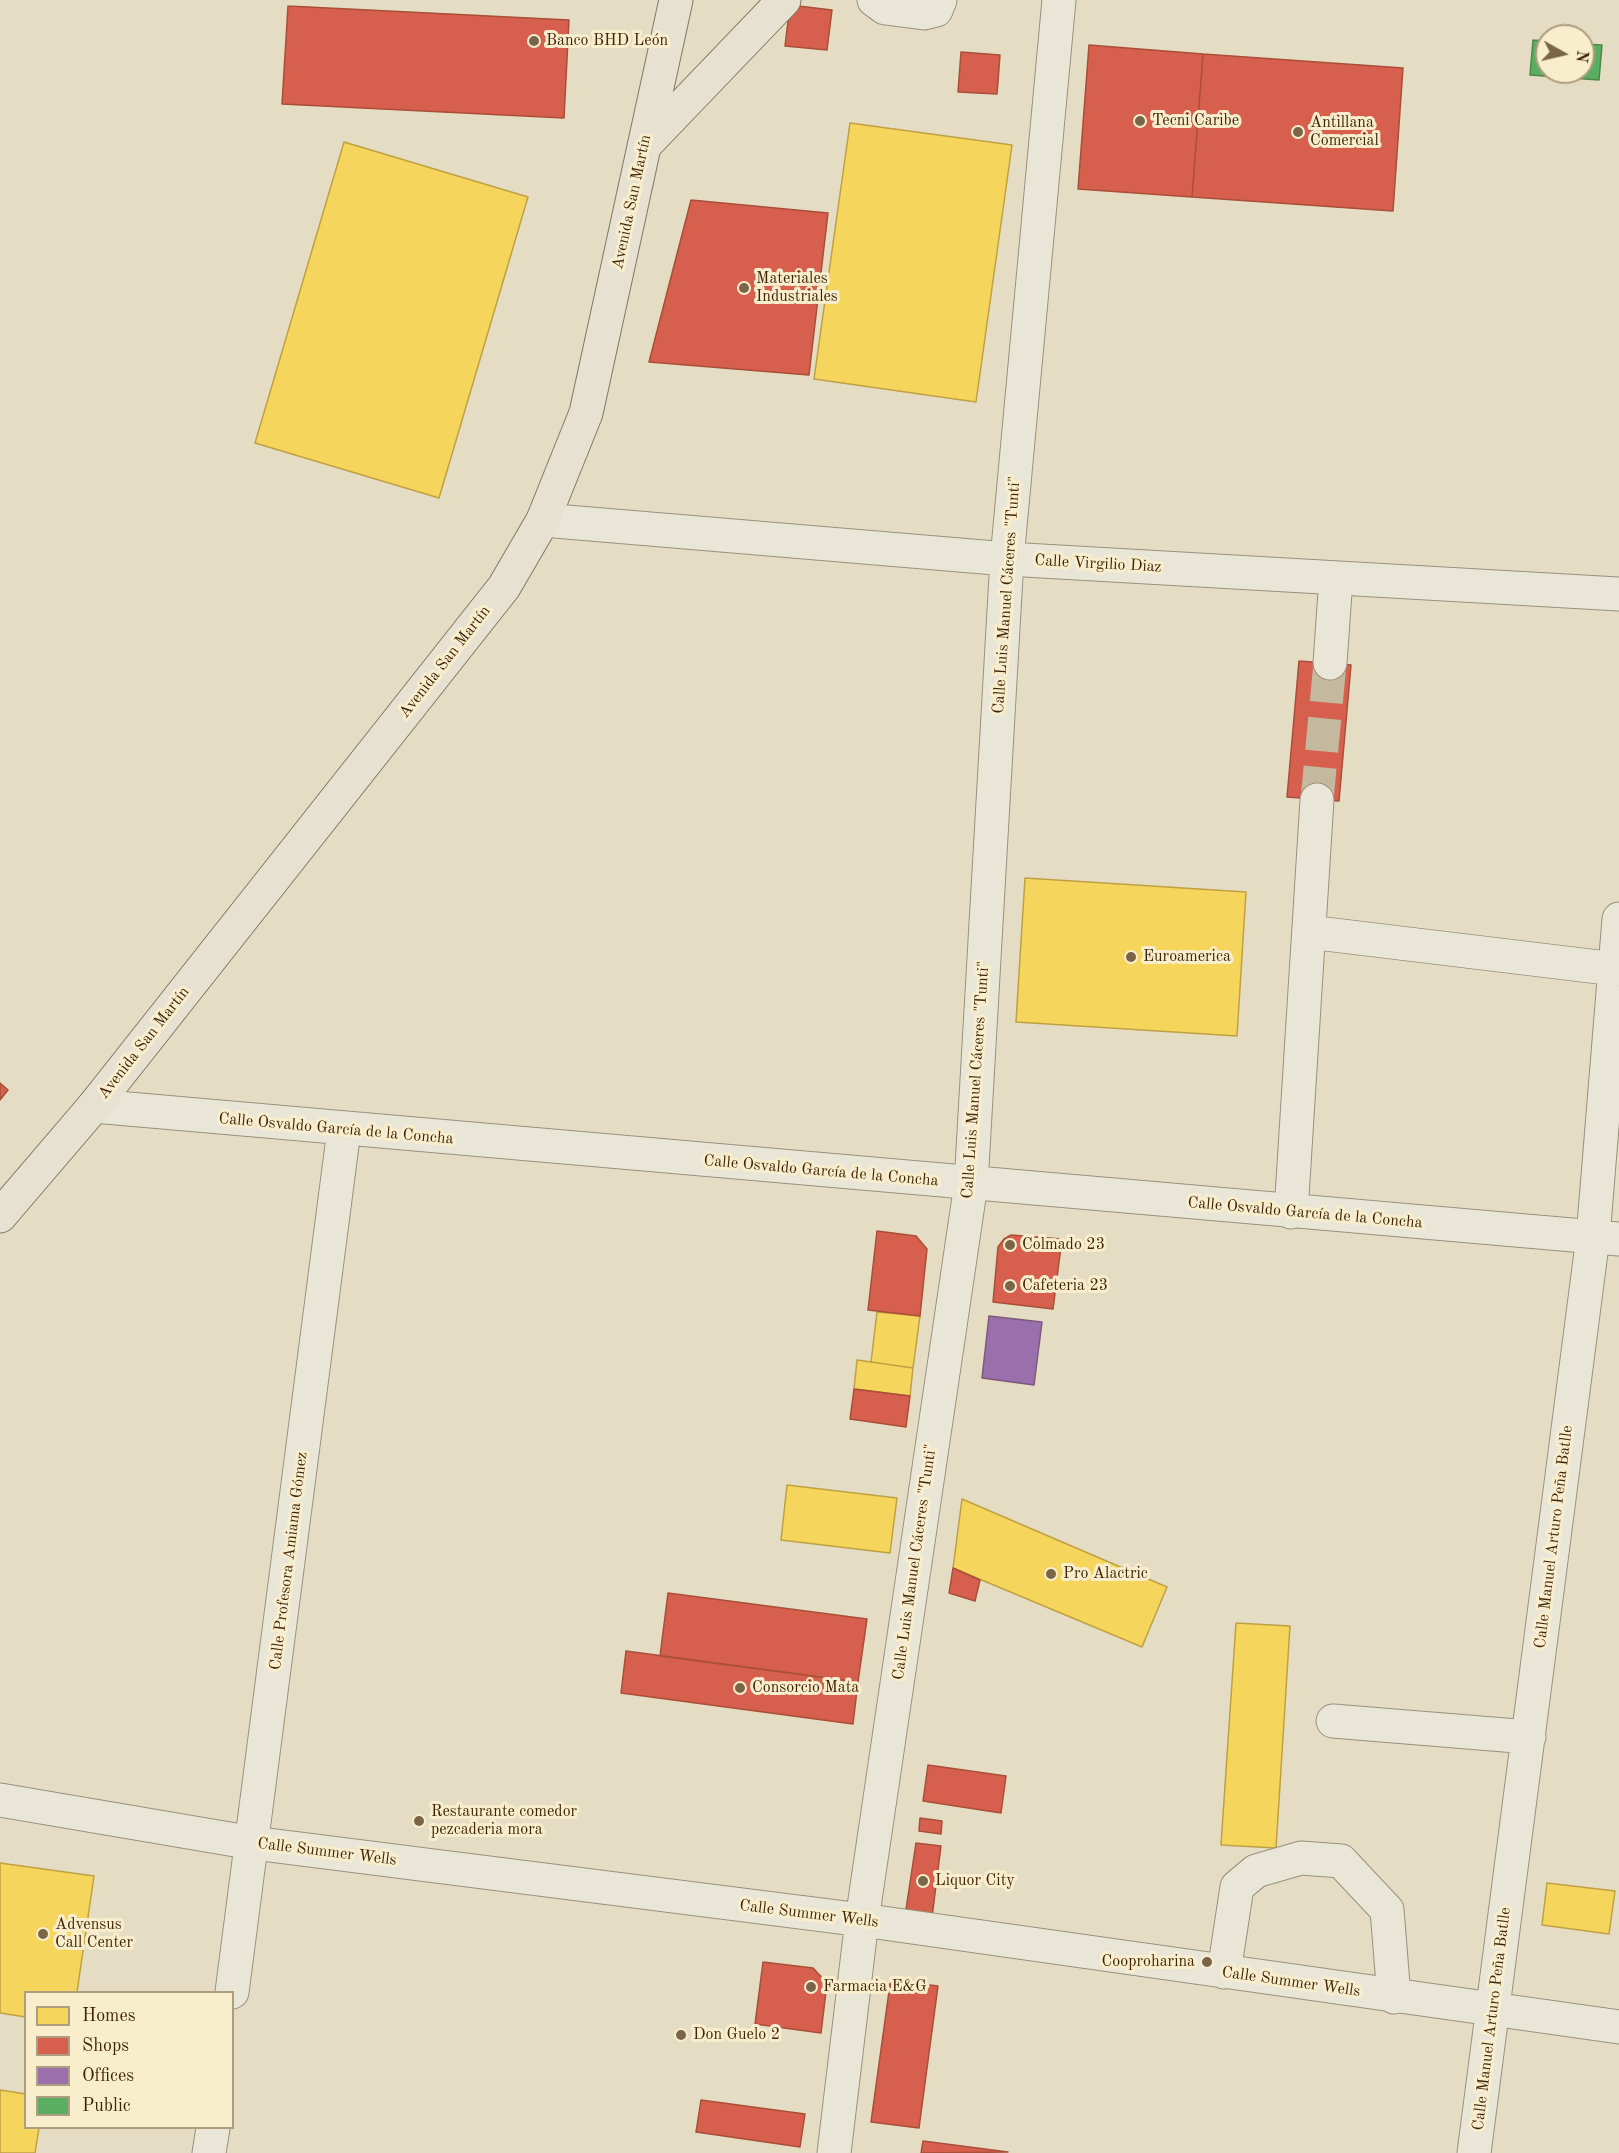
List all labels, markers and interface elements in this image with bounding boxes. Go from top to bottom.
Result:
north arrow [1535,24,1595,84]
place label: Banco BHD León [546,31,668,51]
marker: Banco BHD León [527,34,541,48]
text: N [1572,49,1590,63]
place label: Tecni Caribe [1152,111,1239,131]
place label: Antillana Comercial [1310,113,1379,151]
marker: Tecni Caribe [1133,114,1147,128]
marker: Antillana Comercial [1291,125,1305,139]
street label: Avenida San Martín [608,133,656,271]
place label: Materiales Industriales [756,269,838,307]
marker: Materiales Industriales [737,281,751,295]
street label: Calle Luis Manuel Cáceres "Tunti" [989,476,1025,714]
street label: Calle Virgilio Diaz [1034,551,1162,577]
street label: Avenida San Martín [395,602,495,722]
place label: Euroamerica [1143,947,1231,967]
marker: Euroamerica [1124,950,1138,964]
street label: Calle Luis Manuel Cáceres "Tunti" [958,961,994,1199]
street label: Avenida San Martín [94,983,194,1103]
street label: Calle Osvaldo García de la Concha [218,1109,454,1149]
street label: Calle Osvaldo García de la Concha [703,1151,939,1191]
street label: Calle Osvaldo García de la Concha [1187,1193,1423,1233]
place label: Colmado 23 [1022,1235,1105,1255]
marker: Colmado 23 [1003,1238,1017,1252]
place label: Cafeteria 23 [1022,1276,1108,1296]
marker: Cafeteria 23 [1003,1279,1017,1293]
street label: Calle Manuel Arturo Peña Batlle [1531,1424,1577,1650]
street label: Calle Luis Manuel Cáceres "Tunti" [889,1443,941,1681]
street label: Calle Profesora Amiama Gómez [266,1451,312,1671]
place label: Pro Alactric [1063,1564,1148,1584]
marker: Pro Alactric [1044,1567,1058,1581]
place label: Consorcio Mata [752,1678,859,1698]
marker: Consorcio Mata [733,1681,747,1695]
place label: Restaurante comedor pezcaderia mora [431,1802,577,1840]
marker: Restaurante comedor pezcaderia mora [412,1814,426,1828]
street label: Calle Summer Wells [256,1834,398,1870]
place label: Liquor City [935,1871,1015,1891]
marker: Liquor City [916,1874,930,1888]
street label: Calle Summer Wells [738,1896,880,1932]
street label: Calle Manuel Arturo Peña Batlle [1469,1906,1515,2132]
place label: Advensus Call Center [55,1915,133,1953]
marker: Advensus Call Center [36,1927,50,1941]
place label: Cooproharina [1102,1952,1195,1972]
marker: Cooproharina [1200,1955,1214,1969]
street label: Calle Summer Wells [1220,1963,1362,2001]
place label: Farmacia E&G [823,1977,927,1997]
marker: Farmacia E&G [804,1980,818,1994]
legend [24,1991,234,2129]
text: Homes [82,2007,136,2025]
place label: Don Guelo 2 [693,2025,780,2045]
marker: Don Guelo 2 [674,2028,688,2042]
text: Shops [82,2037,129,2055]
text: Offices [82,2067,134,2085]
text: Public [82,2097,131,2115]

